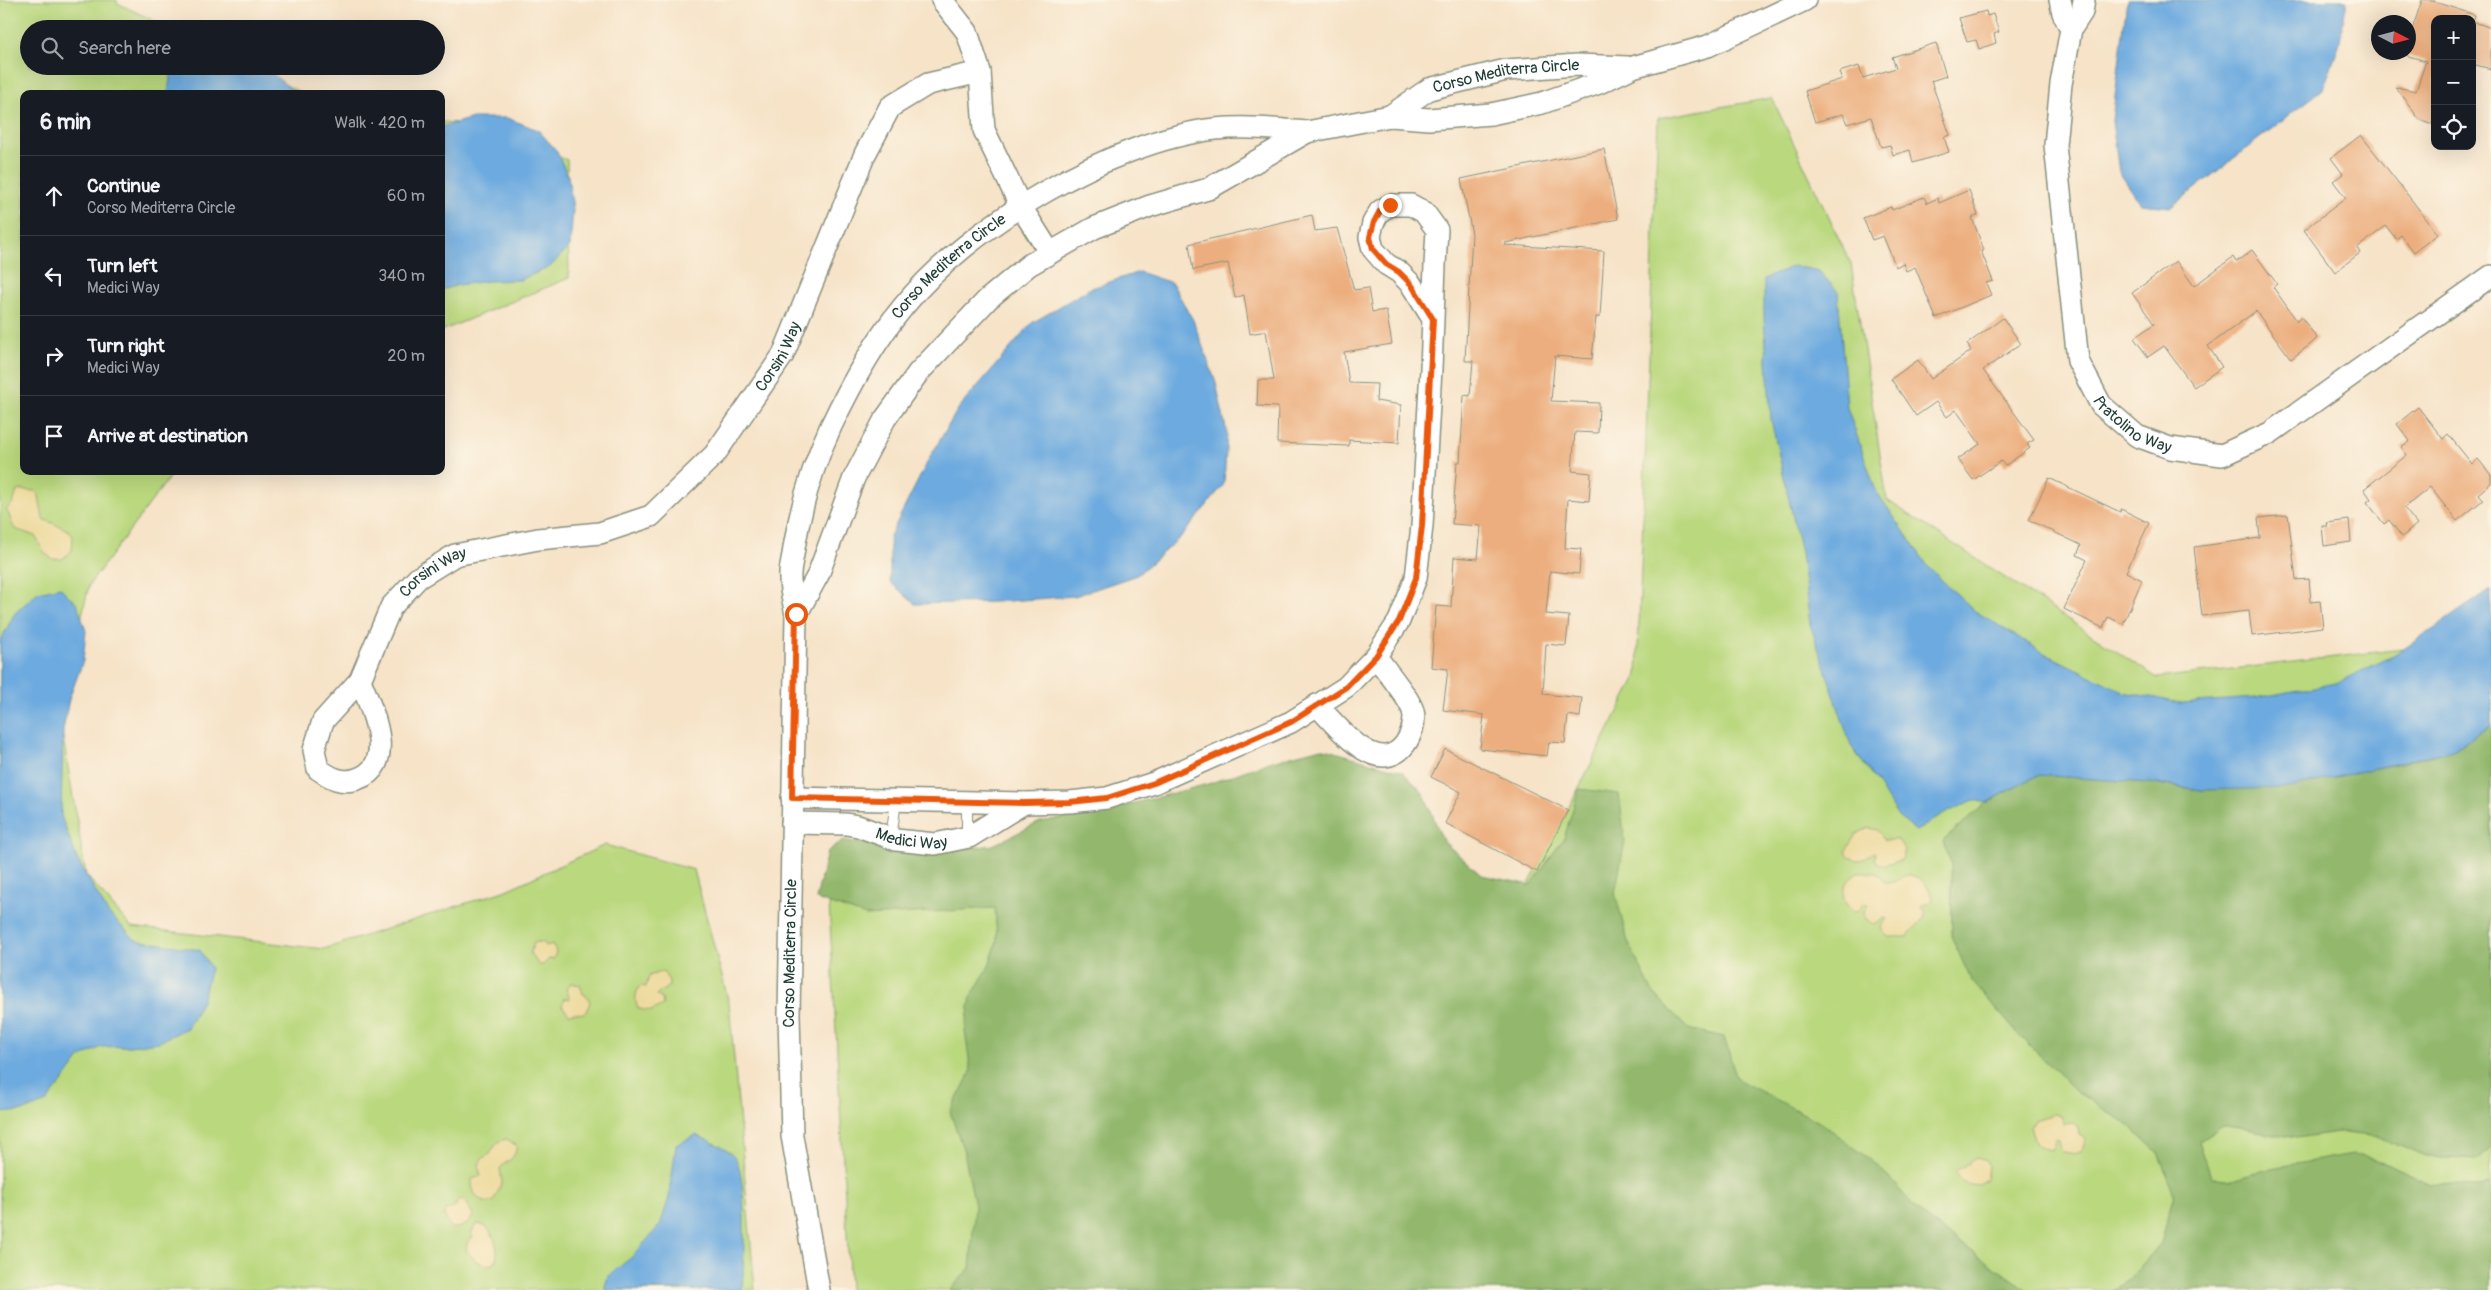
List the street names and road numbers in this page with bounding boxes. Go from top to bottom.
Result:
street label: Corso Mediterra Circle [1431,55,1580,98]
street label: Corso Mediterra Circle [887,209,1010,323]
street label: Corsini Way [751,319,806,395]
street label: Pratolino Way [2088,393,2175,458]
street label: Corsini Way [395,543,468,602]
street label: Medici Way [873,823,949,854]
street label: Corso Mediterra Circle [779,879,801,1028]

